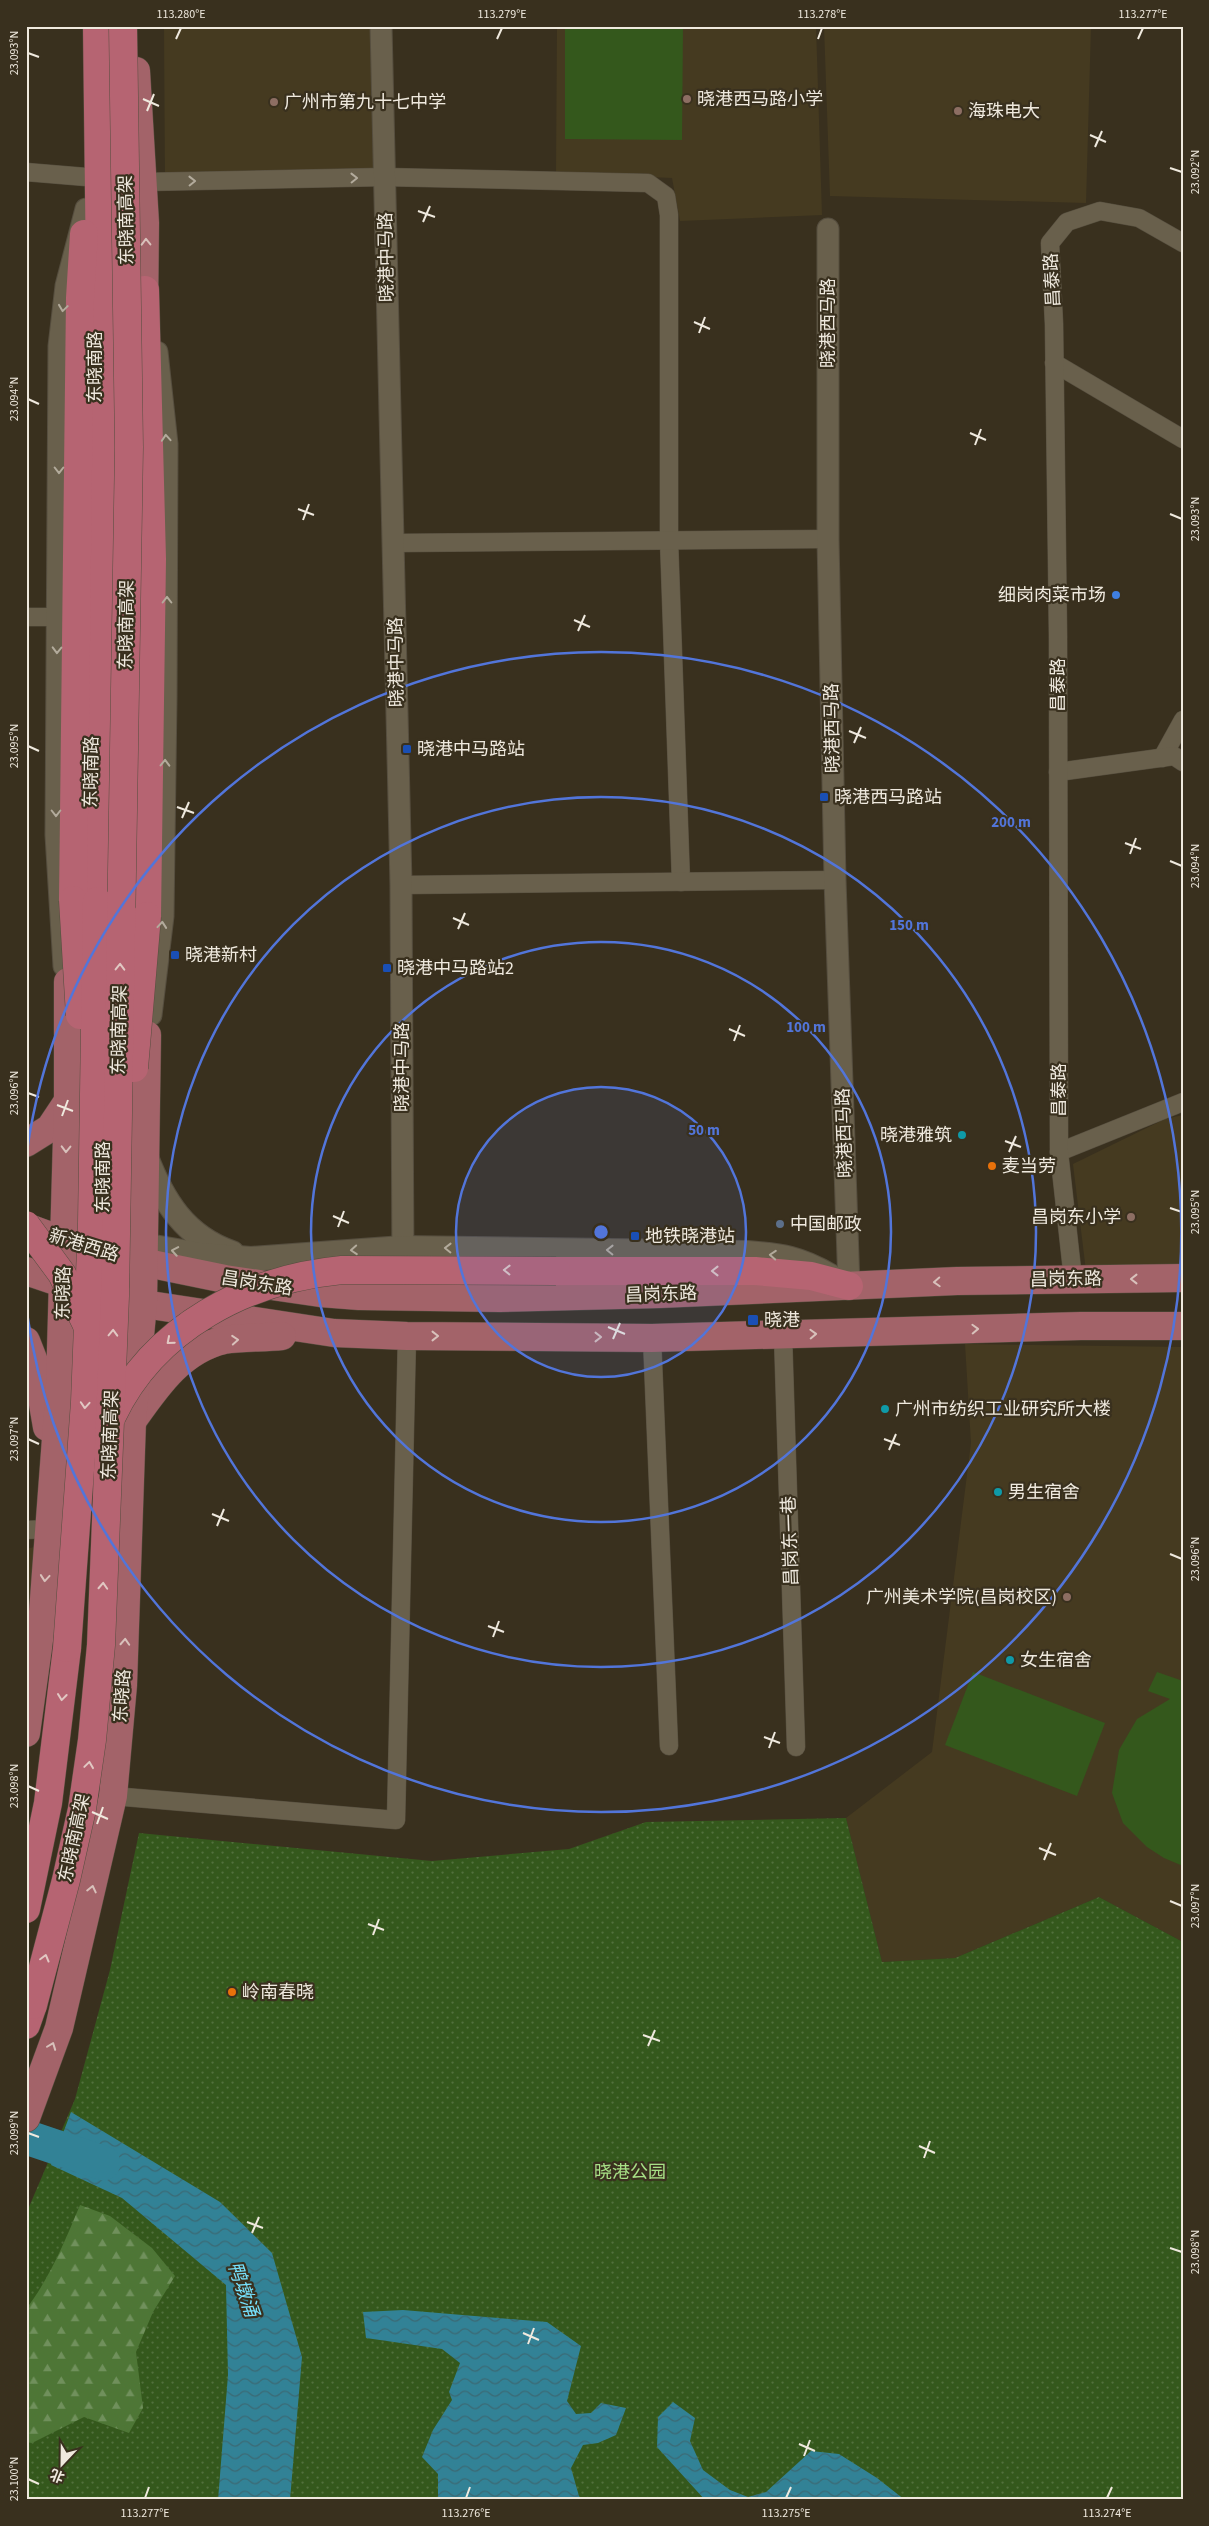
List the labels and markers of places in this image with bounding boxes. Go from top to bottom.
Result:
place label: 晓港西马路小学 [697,87,823,112]
place label: 广州市第九十七中学 [284,90,446,115]
marker: 晓港西马路小学 [681,93,693,105]
marker: 广州市第九十七中学 [268,96,280,108]
place label: 海珠电大 [968,99,1040,124]
marker: 海珠电大 [952,105,964,117]
place label: 细岗肉菜市场 [998,583,1106,608]
marker: 细岗肉菜市场 [1110,589,1122,601]
place label: 晓港中马路站 [417,737,525,762]
marker: 晓港中马路站 [401,743,413,755]
place label: 晓港西马路站 [834,785,942,810]
marker: 晓港西马路站 [818,791,830,803]
place label: 晓港新村 [185,943,257,968]
marker: 晓港新村 [169,949,181,961]
place label: 晓港中马路站2 [397,956,514,981]
marker: 晓港中马路站2 [381,962,393,974]
place label: 晓港雅筑 [880,1123,952,1148]
marker: 晓港雅筑 [956,1129,968,1141]
place label: 麦当劳 [1002,1154,1056,1179]
marker: 麦当劳 [986,1160,998,1172]
place label: 昌岗东小学 [1031,1205,1121,1230]
marker: 昌岗东小学 [1125,1211,1137,1223]
place label: 中国邮政 [790,1212,862,1237]
marker: 中国邮政 [774,1218,786,1230]
centre of rings [592,1223,610,1241]
place label: 地铁晓港站 [645,1224,735,1249]
marker: 地铁晓港站 [629,1230,641,1242]
place label: 晓港 [764,1308,800,1333]
marker: 晓港 [746,1313,760,1327]
place label: 广州市纺织工业研究所大楼 [895,1397,1111,1422]
marker: 广州市纺织工业研究所大楼 [879,1403,891,1415]
place label: 男生宿舍 [1008,1480,1080,1505]
marker: 男生宿舍 [992,1486,1004,1498]
place label: 广州美术学院(昌岗校区) [866,1585,1057,1610]
marker: 广州美术学院(昌岗校区) [1061,1591,1073,1603]
place label: 女生宿舍 [1020,1648,1092,1673]
marker: 女生宿舍 [1004,1654,1016,1666]
place label: 岭南春晓 [242,1980,314,2005]
marker: 岭南春晓 [226,1986,238,1998]

